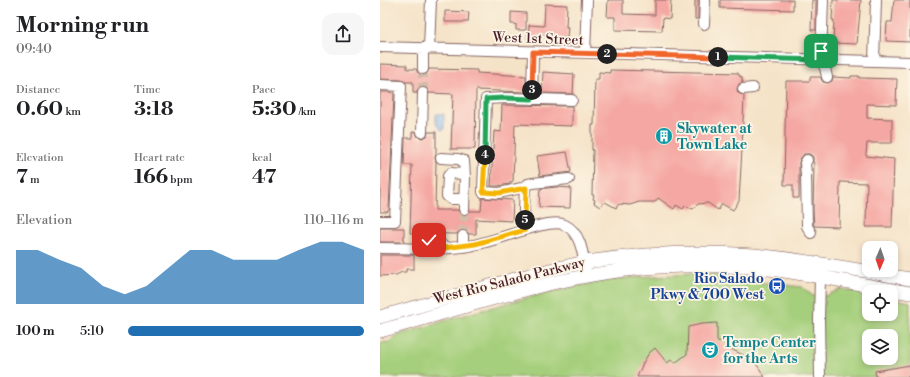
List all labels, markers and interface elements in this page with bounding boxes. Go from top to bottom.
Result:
text: Morning run [16,12,149,39]
button: share [322,13,364,55]
street label: West 1st Street [491,28,584,50]
pin [804,34,838,68]
icon: arrive [810,40,832,62]
text: 09:40 [16,41,52,57]
pin: 2 [597,44,617,64]
text: 2 [604,47,610,61]
pin: 1 [708,47,728,67]
text: 1 [715,50,721,64]
pin: 3 [522,80,542,100]
text: Distance [16,83,60,97]
text: Time [134,83,161,97]
text: Pace [252,83,276,97]
text: 3 [529,83,535,97]
text: 0.60 [16,97,63,122]
text: 3:18 [134,97,174,122]
text: 5:30 [252,97,296,122]
text: km [63,105,81,119]
text: /km [296,105,316,119]
place label: Skywater at Town Lake [677,120,753,154]
building icon: Skywater at Town Lake [654,126,674,146]
pin: 4 [475,145,495,165]
text: 4 [481,148,489,162]
text: Elevation [16,151,64,165]
text: Heart rate [134,151,185,165]
text: kcal [252,151,272,165]
text: 7 [16,165,28,190]
text: 166 [134,165,168,190]
text: 47 [252,165,276,190]
text: m [28,173,40,187]
text: bpm [168,173,193,187]
pin: 5 [515,210,535,230]
text: Elevation [16,212,72,228]
text: 110–116 m [304,212,364,228]
text: 5 [522,213,528,227]
pin [412,223,446,257]
icon: check [418,229,440,251]
north arrow [862,241,898,277]
map controls [862,241,898,365]
street label: West Rio Salado Parkway [431,253,587,309]
place label: Rio Salado Pkwy & 700 West [651,270,765,304]
bus stop icon: Rio Salado Pkwy & 700 West [767,276,787,296]
button: locate [862,285,898,321]
text: 100 m [16,323,55,339]
text: 5:10 [80,323,104,339]
button: layers [862,329,898,365]
place label: Tempe Center for the Arts [723,334,816,368]
theatre icon: Tempe Center for the Arts [700,340,720,360]

